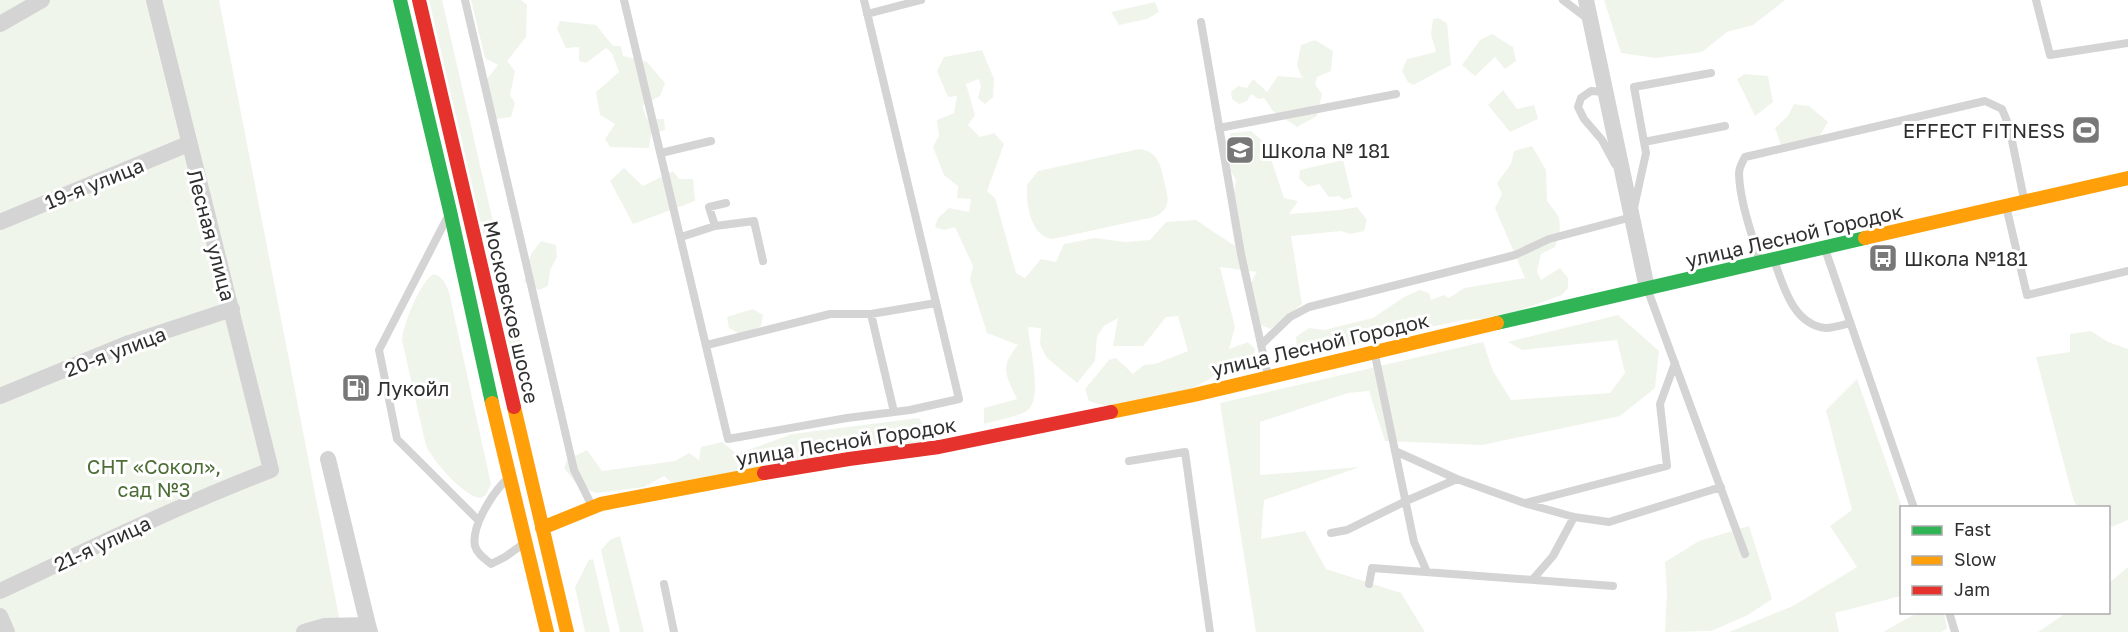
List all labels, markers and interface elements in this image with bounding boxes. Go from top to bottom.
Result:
sports icon: EFFECT FITNESS [2070,114,2102,146]
place label: EFFECT FITNESS [1903,118,2065,142]
school or university icon: Школа № 181 [1224,134,1256,166]
place label: Школа № 181 [1261,138,1390,162]
street label: 19-я улица [41,152,147,214]
street label: Лесная улица [183,167,241,303]
street label: улица Лесной Городок [1683,198,1905,272]
street label: Московское шоссе [479,218,545,406]
bus stop icon: Школа №181 [1867,242,1899,274]
place label: Школа №181 [1904,246,2028,270]
street label: улица Лесной Городок [1209,307,1431,381]
street label: 20-я улица [61,321,169,381]
fuel station icon: Лукойл [340,372,372,404]
place label: Лукойл [377,376,450,400]
street label: улица Лесной Городок [734,412,958,470]
park label: СНТ «Сокол», сад №3 [87,454,221,501]
legend [1900,506,2110,614]
street label: 21-я улица [50,510,154,576]
text: Fast [1954,518,1991,540]
text: Slow [1954,548,1997,570]
text: Jam [1954,578,1990,600]

